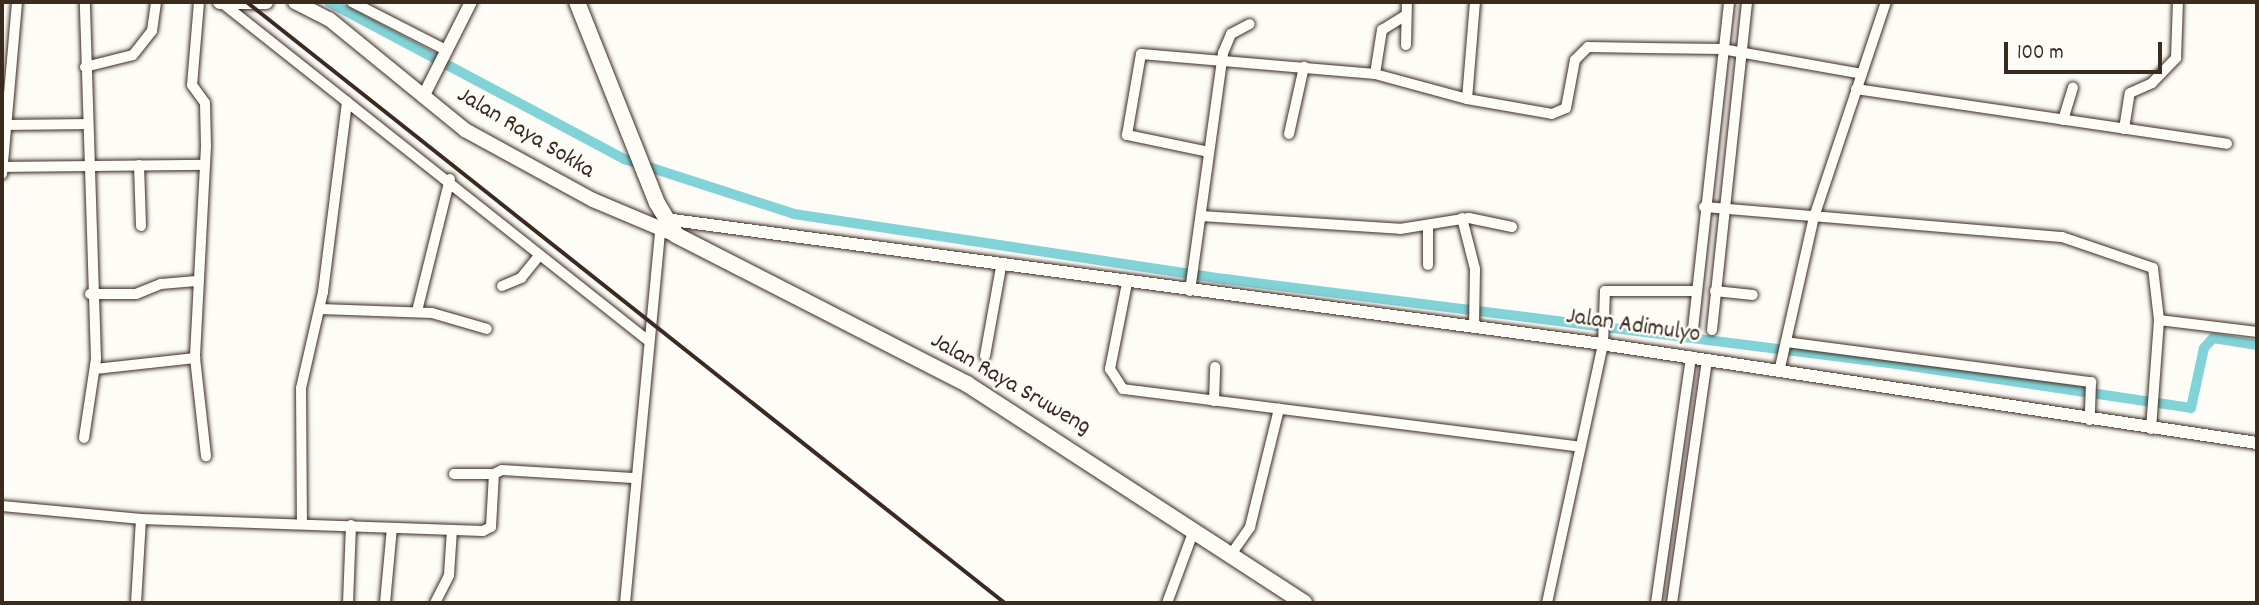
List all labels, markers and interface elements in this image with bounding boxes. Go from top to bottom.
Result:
scale bar [2007,28,2164,72]
text: 100 m [2017,39,2064,69]
street label: Jalan Raya Sokka [451,82,599,186]
street label: Jalan Adimulyo [1564,303,1702,351]
street label: Jalan Raya Sruweng [925,327,1095,443]

